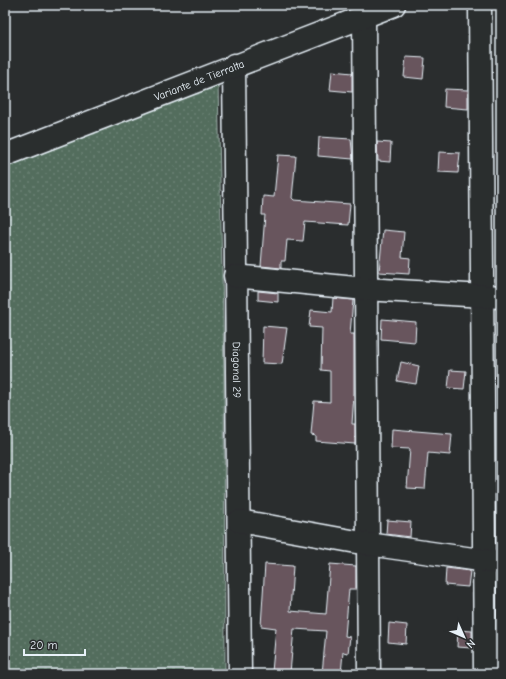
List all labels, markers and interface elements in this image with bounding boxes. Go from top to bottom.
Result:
street label: Variante de Tierralta [152,57,246,104]
street label: Diagonal 29 [230,342,243,398]
north arrow [444,617,484,657]
scale bar [24,631,85,657]
text: N [464,637,478,651]
text: 20 m [30,638,58,652]

